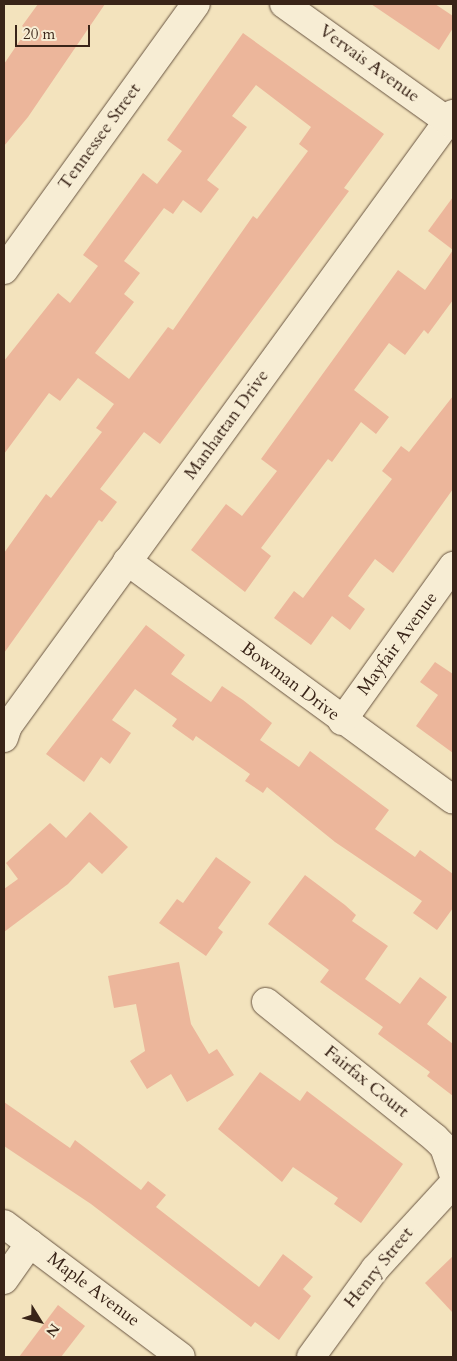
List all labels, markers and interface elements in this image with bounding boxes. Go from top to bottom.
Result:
scale bar [18,15,92,47]
street label: Vervais Avenue [314,20,424,108]
text: 20 m [23,24,55,44]
street label: Tennessee Street [54,79,146,195]
street label: Manhattan Drive [180,366,274,484]
street label: Mayfair Avenue [353,588,443,700]
street label: Bowman Drive [236,638,344,726]
street label: Fairfax Court [319,1041,413,1123]
street label: Henry Street [340,1223,418,1313]
street label: Maple Avenue [42,1248,144,1332]
north arrow [15,1296,65,1346]
text: N [41,1320,64,1341]

